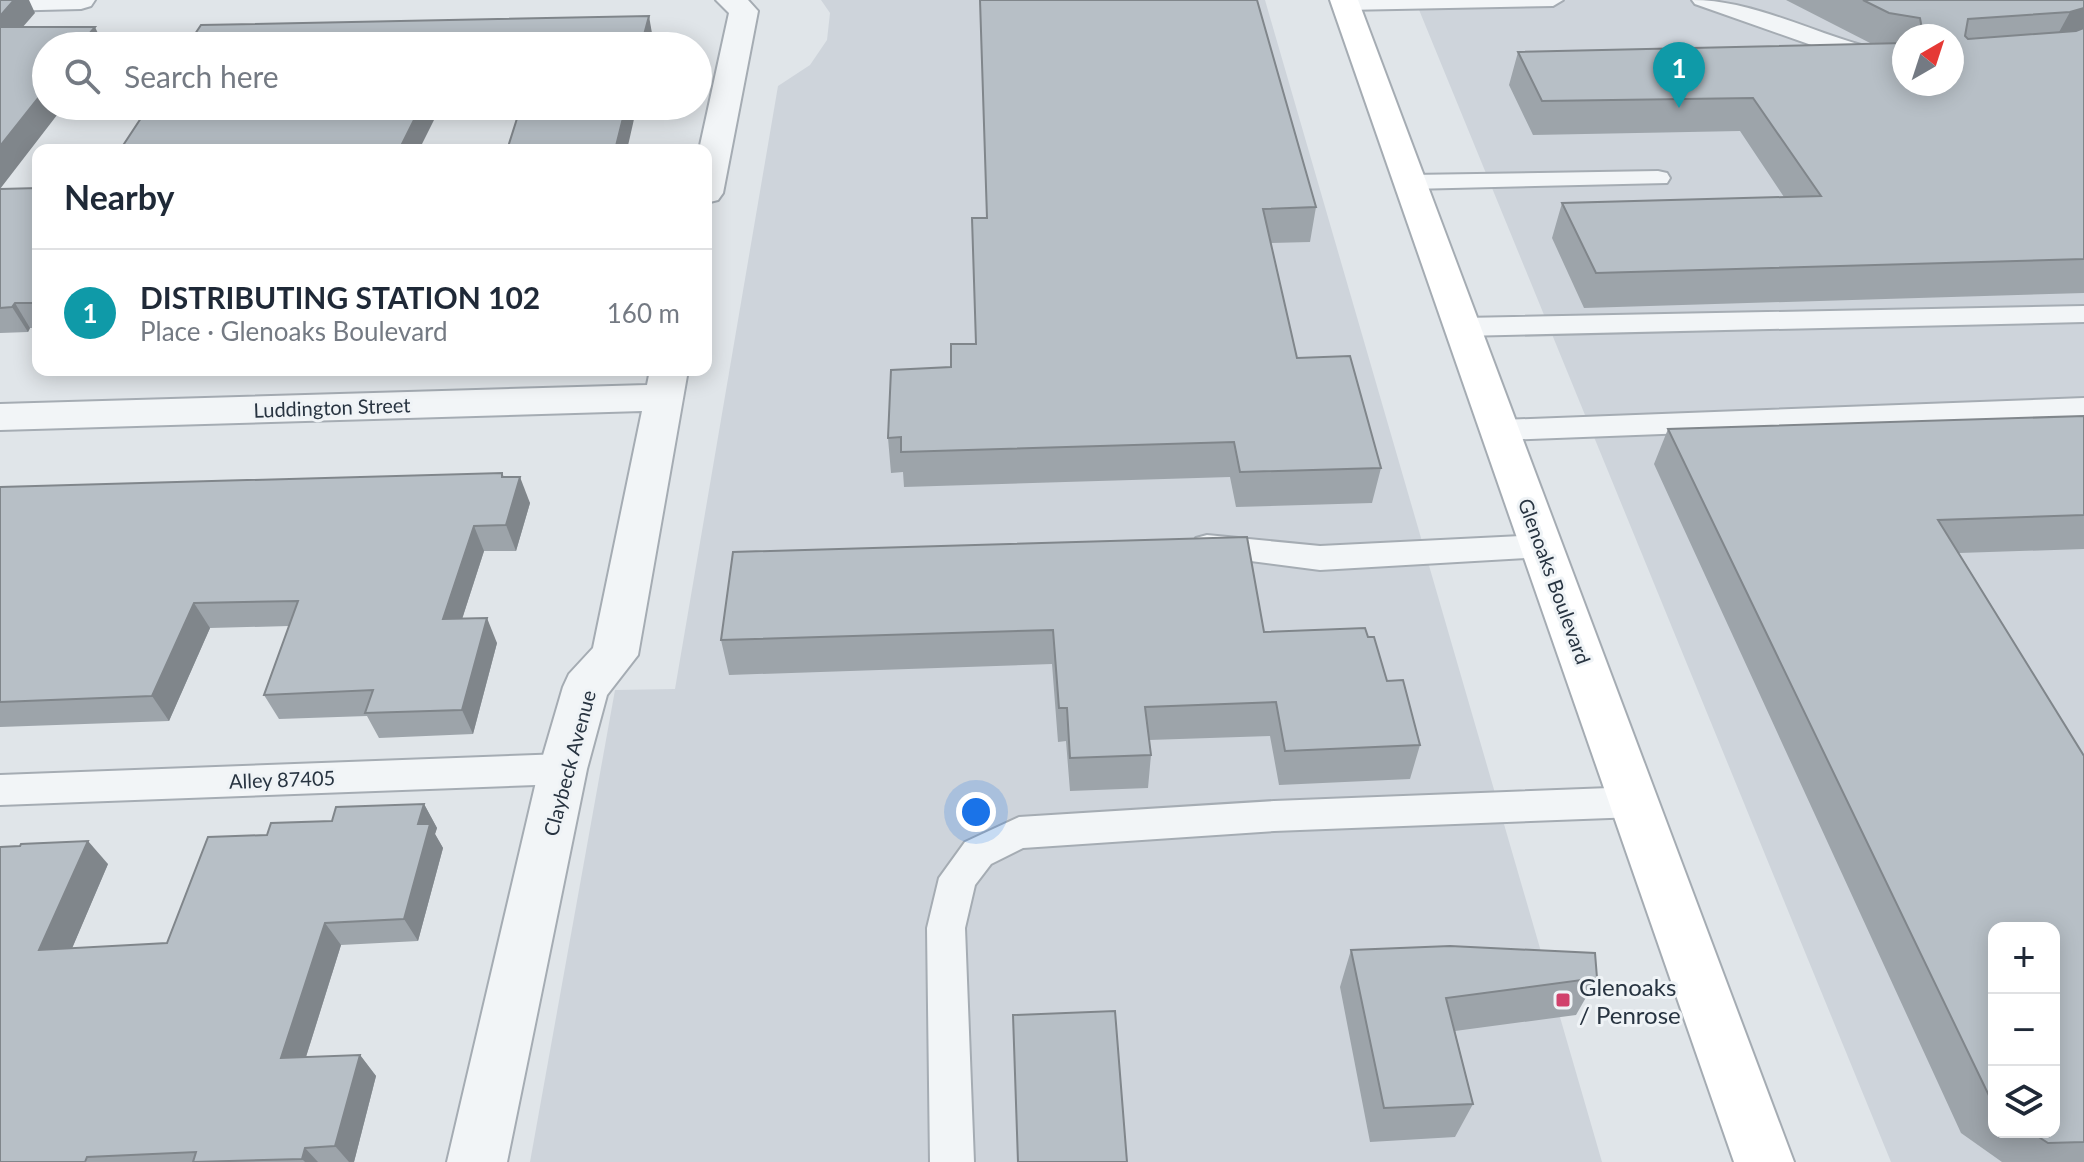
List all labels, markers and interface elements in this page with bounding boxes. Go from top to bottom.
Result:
north arrow [1892,24,1964,96]
search box [32,32,712,120]
pin: 1 [1653,42,1705,108]
icon: search [60,54,104,98]
text: Search here [124,58,279,94]
text: Nearby [64,176,175,217]
text: DISTRIBUTING STATION 102 [140,279,540,315]
text: 1 [82,297,98,329]
text: 160 m [607,297,680,329]
text: Place · Glenoaks Boulevard [140,315,448,347]
street label: Luddington Street [253,392,411,422]
street label: Glenoaks Boulevard [1514,495,1596,667]
street label: Claybeck Avenue [538,687,600,839]
street label: Alley 87405 [229,765,335,793]
your location [956,792,996,832]
map controls [1988,922,2060,1138]
button: + [1988,922,2060,994]
place label: Glenoaks / Penrose [1579,972,1681,1029]
marker: Glenoaks / Penrose [1554,991,1572,1009]
button: − [1988,994,2060,1066]
button: layers [1988,1066,2060,1138]

